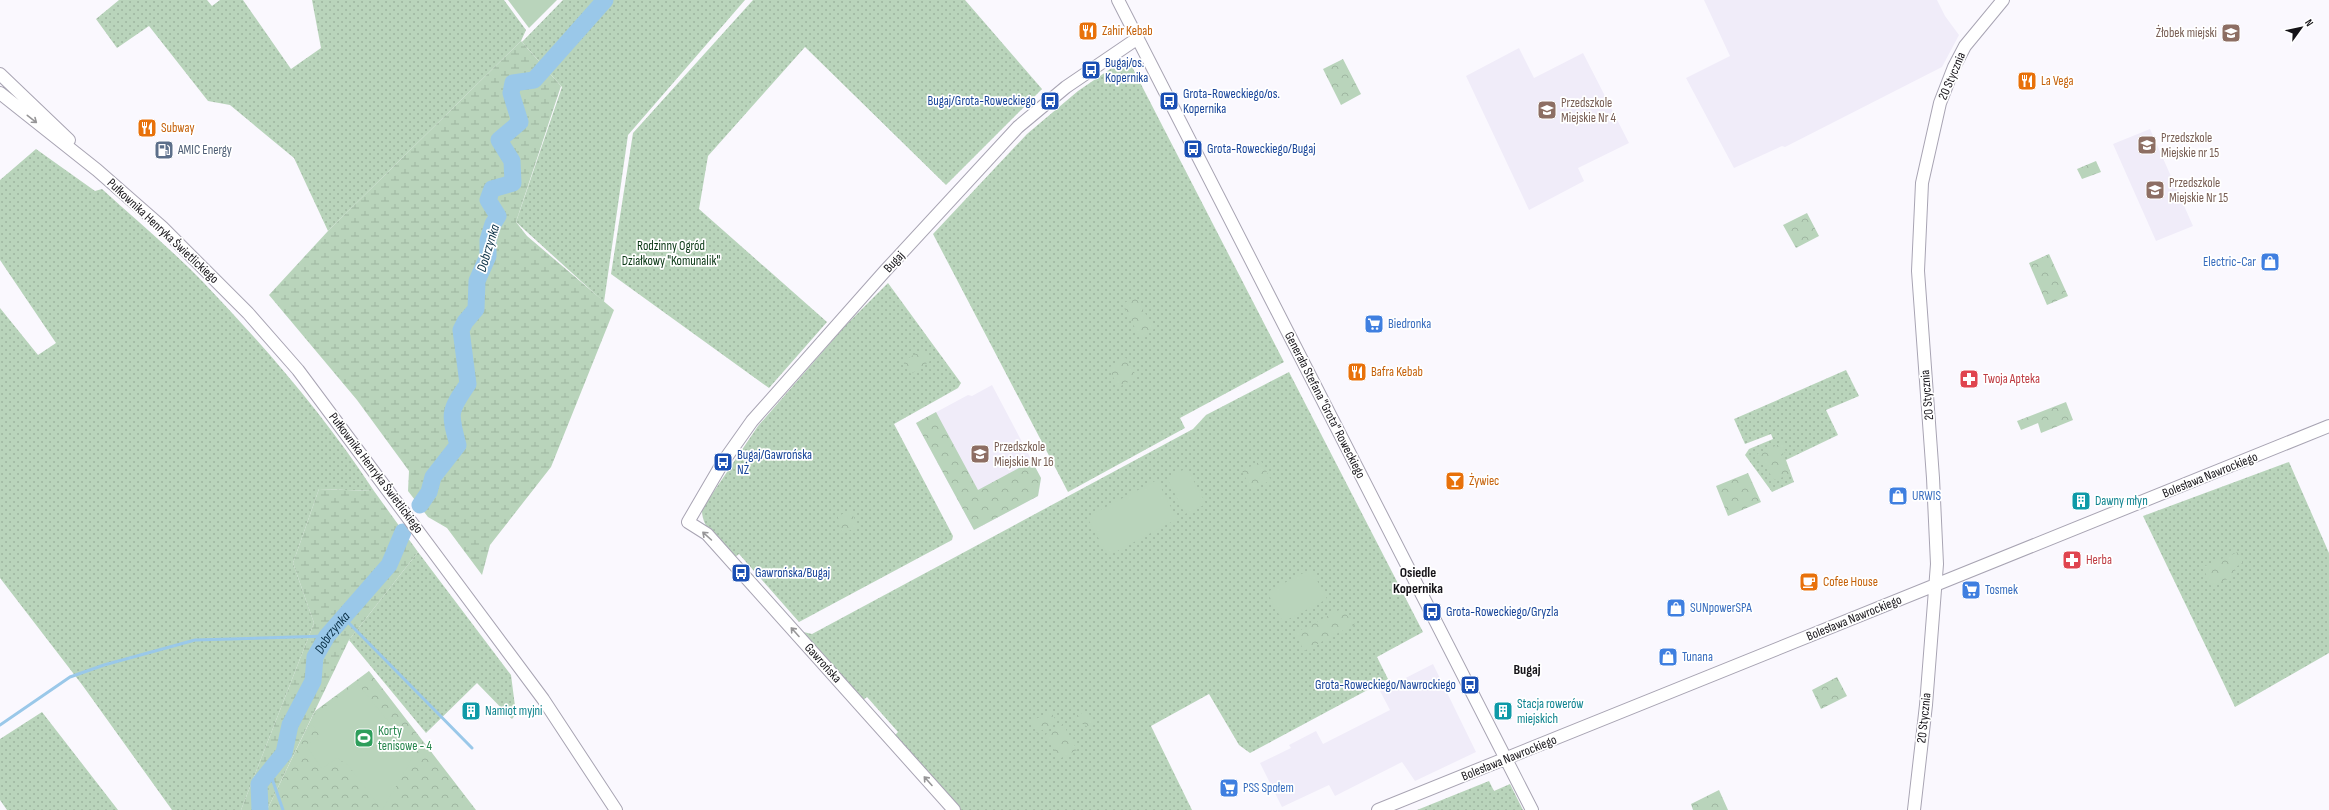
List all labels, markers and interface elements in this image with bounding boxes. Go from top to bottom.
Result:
north arrow [2281,8,2321,48]
text: N [2302,17,2316,29]
restaurant icon: Zahir Kebab [1077,20,1099,42]
school or university icon: Żłobek miejski [2220,22,2242,44]
place label: Zahir Kebab [1102,23,1153,39]
place label: Żłobek miejski [2156,24,2217,41]
street label: 20 Stycznia [1935,50,1969,102]
place label: Bugaj/os. Kopernika [1105,55,1148,86]
bus stop icon: Bugaj/os. Kopernika [1080,59,1102,81]
restaurant icon: La Vega [2016,70,2038,92]
place label: La Vega [2041,73,2074,89]
place label: Grota-Roweckiego/os. Kopernika [1183,86,1280,117]
bus stop icon: Bugaj/Grota-Roweckiego [1039,90,1061,112]
bus stop icon: Grota-Roweckiego/os. Kopernika [1158,90,1180,112]
place label: Bugaj/Grota-Roweckiego [928,93,1036,109]
place label: Przedszkole Miejskie Nr 4 [1561,95,1616,126]
school or university icon: Przedszkole Miejskie Nr 4 [1536,99,1558,121]
one-way arrow [26,115,37,123]
restaurant icon: Subway [136,117,158,139]
place label: Subway [161,120,194,136]
place label: Przedszkole Miejskie nr 15 [2161,130,2219,161]
school or university icon: Przedszkole Miejskie nr 15 [2136,134,2158,156]
bus stop icon: Grota-Roweckiego/Bugaj [1182,138,1204,160]
fuel station icon: AMIC Energy [153,139,175,161]
place label: Grota-Roweckiego/Bugaj [1207,141,1315,157]
place label: AMIC Energy [177,142,232,158]
street label: Pułkownika Henryka Świetlickiego [104,175,222,287]
place label: Przedszkole Miejskie Nr 15 [2169,175,2228,206]
school or university icon: Przedszkole Miejskie Nr 15 [2144,179,2166,201]
water label: Dobrzynka [473,222,503,274]
park label: Rodzinny Ogród Działkowy "Komunalik" [622,238,720,269]
street label: Bugaj [880,248,908,276]
shop icon: Electric-Car [2259,251,2281,273]
place label: Electric-Car [2203,254,2256,270]
supermarket icon: Biedronka [1363,313,1385,335]
place label: Biedronka [1388,316,1431,332]
street label: Generała Stefana "Grota" Roweckiego [1281,329,1369,481]
restaurant icon: Bafra Kebab [1346,361,1368,383]
place label: Bafra Kebab [1371,364,1423,380]
pharmacy icon: Twoja Apteka [1958,368,1980,390]
street label: 20 Stycznia [1917,369,1937,421]
place label: Twoja Apteka [1983,371,2040,387]
street label: Pułkownika Henryka Świetlickiego [325,410,427,536]
place label: Przedszkole Miejskie Nr 16 [994,439,1054,470]
school or university icon: Przedszkole Miejskie Nr 16 [969,443,991,465]
place label: Bugaj/Gawrońska NŻ [737,447,812,478]
street label: Bolesława Nawrockiego [2160,449,2260,501]
bus stop icon: Bugaj/Gawrońska NŻ [712,451,734,473]
bar icon: Żywiec [1444,470,1466,492]
place label: Żywiec [1469,472,1499,489]
shop icon: URWIS [1887,485,1909,507]
place label: URWIS [1912,488,1941,504]
building icon: Dawny młyn [2070,490,2092,512]
place label: Dawny młyn [2095,493,2148,509]
one-way arrow [703,532,713,541]
pharmacy icon: Herba [2061,549,2083,571]
place label: Herba [2086,552,2112,568]
bus stop icon: Gawrońska/Bugaj [730,562,752,584]
district label: Osiedle Kopernika [1393,564,1443,597]
place label: Gawrońska/Bugaj [755,565,830,581]
cafe icon: Cofee House [1798,571,1820,593]
place label: Cofee House [1823,574,1878,590]
supermarket icon: Tosmek [1960,579,1982,601]
place label: Tosmek [1985,582,2018,598]
street label: Bolesława Nawrockiego [1804,592,1904,644]
shop icon: SUNpowerSPA [1665,597,1687,619]
place label: SUNpowerSPA [1690,600,1752,616]
bus stop icon: Grota-Roweckiego/Gryzla [1421,601,1443,623]
place label: Grota-Roweckiego/Gryzla [1446,604,1558,620]
water label: Dobrzynka [310,608,353,657]
one-way arrow [790,627,799,637]
street label: Gawrońska [801,640,845,686]
shop icon: Tunana [1657,646,1679,668]
place label: Tunana [1682,649,1713,665]
district label: Bugaj [1513,661,1541,678]
bus stop icon: Grota-Roweckiego/Nawrockiego [1459,674,1481,696]
place label: Grota-Roweckiego/Nawrockiego [1315,677,1456,693]
street label: 20 Stycznia [1913,692,1935,744]
place label: Stacja rowerów miejskich [1517,696,1584,727]
building icon: Namiot myjni [460,700,482,722]
building icon: Stacja rowerów miejskich [1492,700,1514,722]
place label: Namiot myjni [485,703,542,719]
place label: Korty tenisowe - 4 [378,723,432,754]
sports icon: Korty tenisowe - 4 [353,727,375,749]
street label: Bolesława Nawrockiego [1459,732,1559,784]
one-way arrow [924,776,933,786]
supermarket icon: PSS Społem [1218,777,1240,799]
place label: PSS Społem [1243,780,1294,796]

